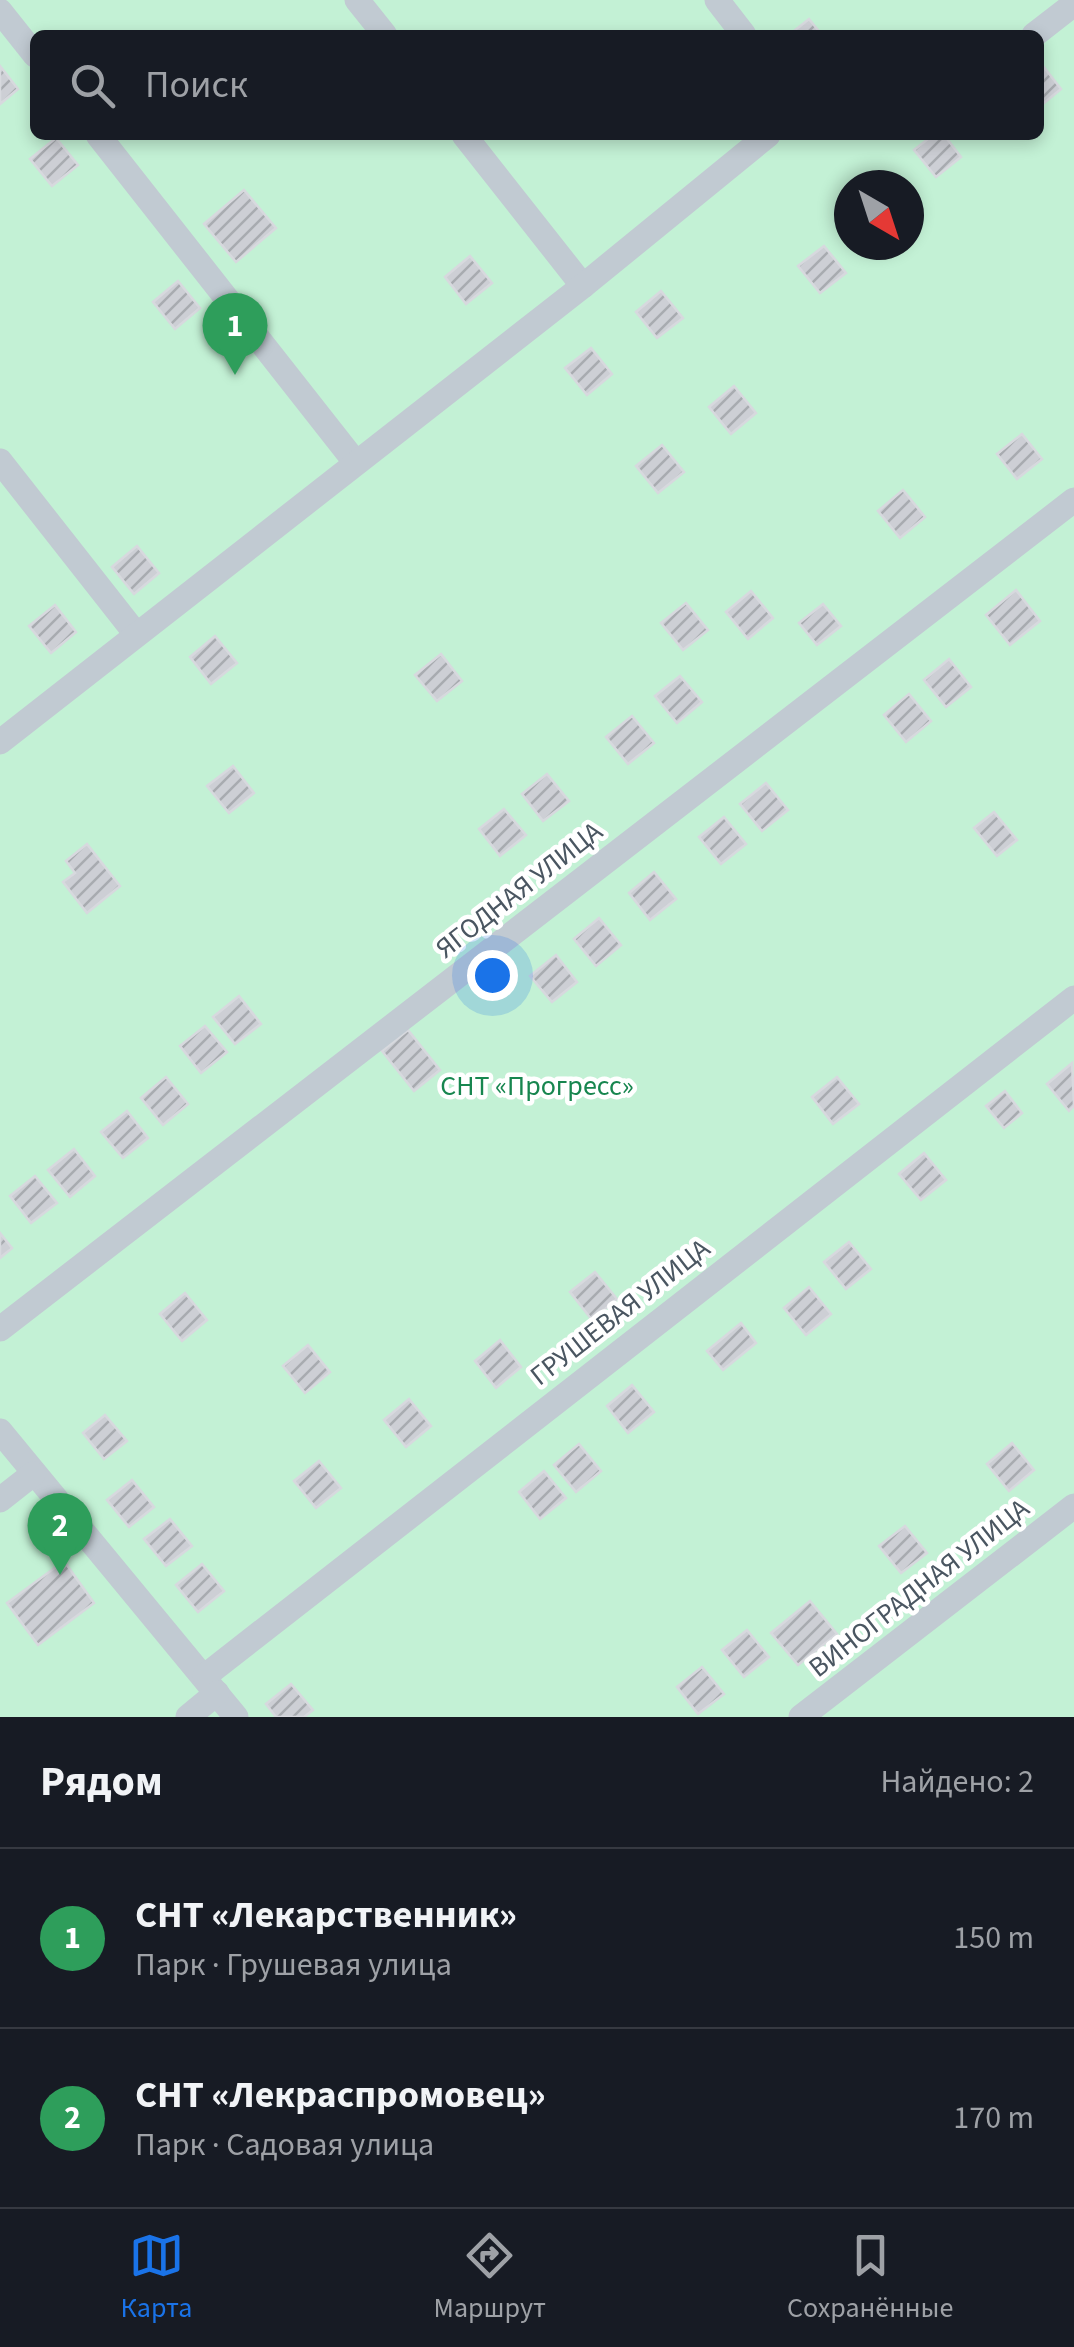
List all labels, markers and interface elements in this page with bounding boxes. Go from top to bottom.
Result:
search box [30,30,1044,140]
icon: search [65,58,120,113]
text: Поиск [145,58,248,112]
north arrow [834,170,924,260]
pin: 1 [202,292,268,375]
street label: ЯГОДНАЯ УЛИЦА [427,812,612,968]
your location [467,950,518,1001]
park label: СНТ «Прогресс» [440,1066,634,1106]
street label: ГРУШЕВАЯ УЛИЦА [522,1228,719,1395]
street label: ВИНОГРАДНАЯ УЛИЦА [800,1489,1038,1687]
pin: 2 [28,1492,92,1575]
text: Рядом [40,1752,163,1812]
text: Найдено: 2 [880,1759,1034,1805]
text: СНТ «Лекарственник» [135,1888,517,1942]
text: 1 [64,1915,81,1961]
text: 150 m [953,1915,1034,1961]
text: Парк · Грушевая улица [135,1942,452,1988]
text: СНТ «Лекраспромовец» [135,2068,546,2122]
text: 2 [64,2095,81,2141]
text: 170 m [953,2095,1034,2141]
text: Парк · Садовая улица [135,2122,434,2168]
tab: Карта [121,2228,192,2328]
tab: Маршрут [434,2228,546,2328]
tab: Сохранённые [787,2228,953,2328]

